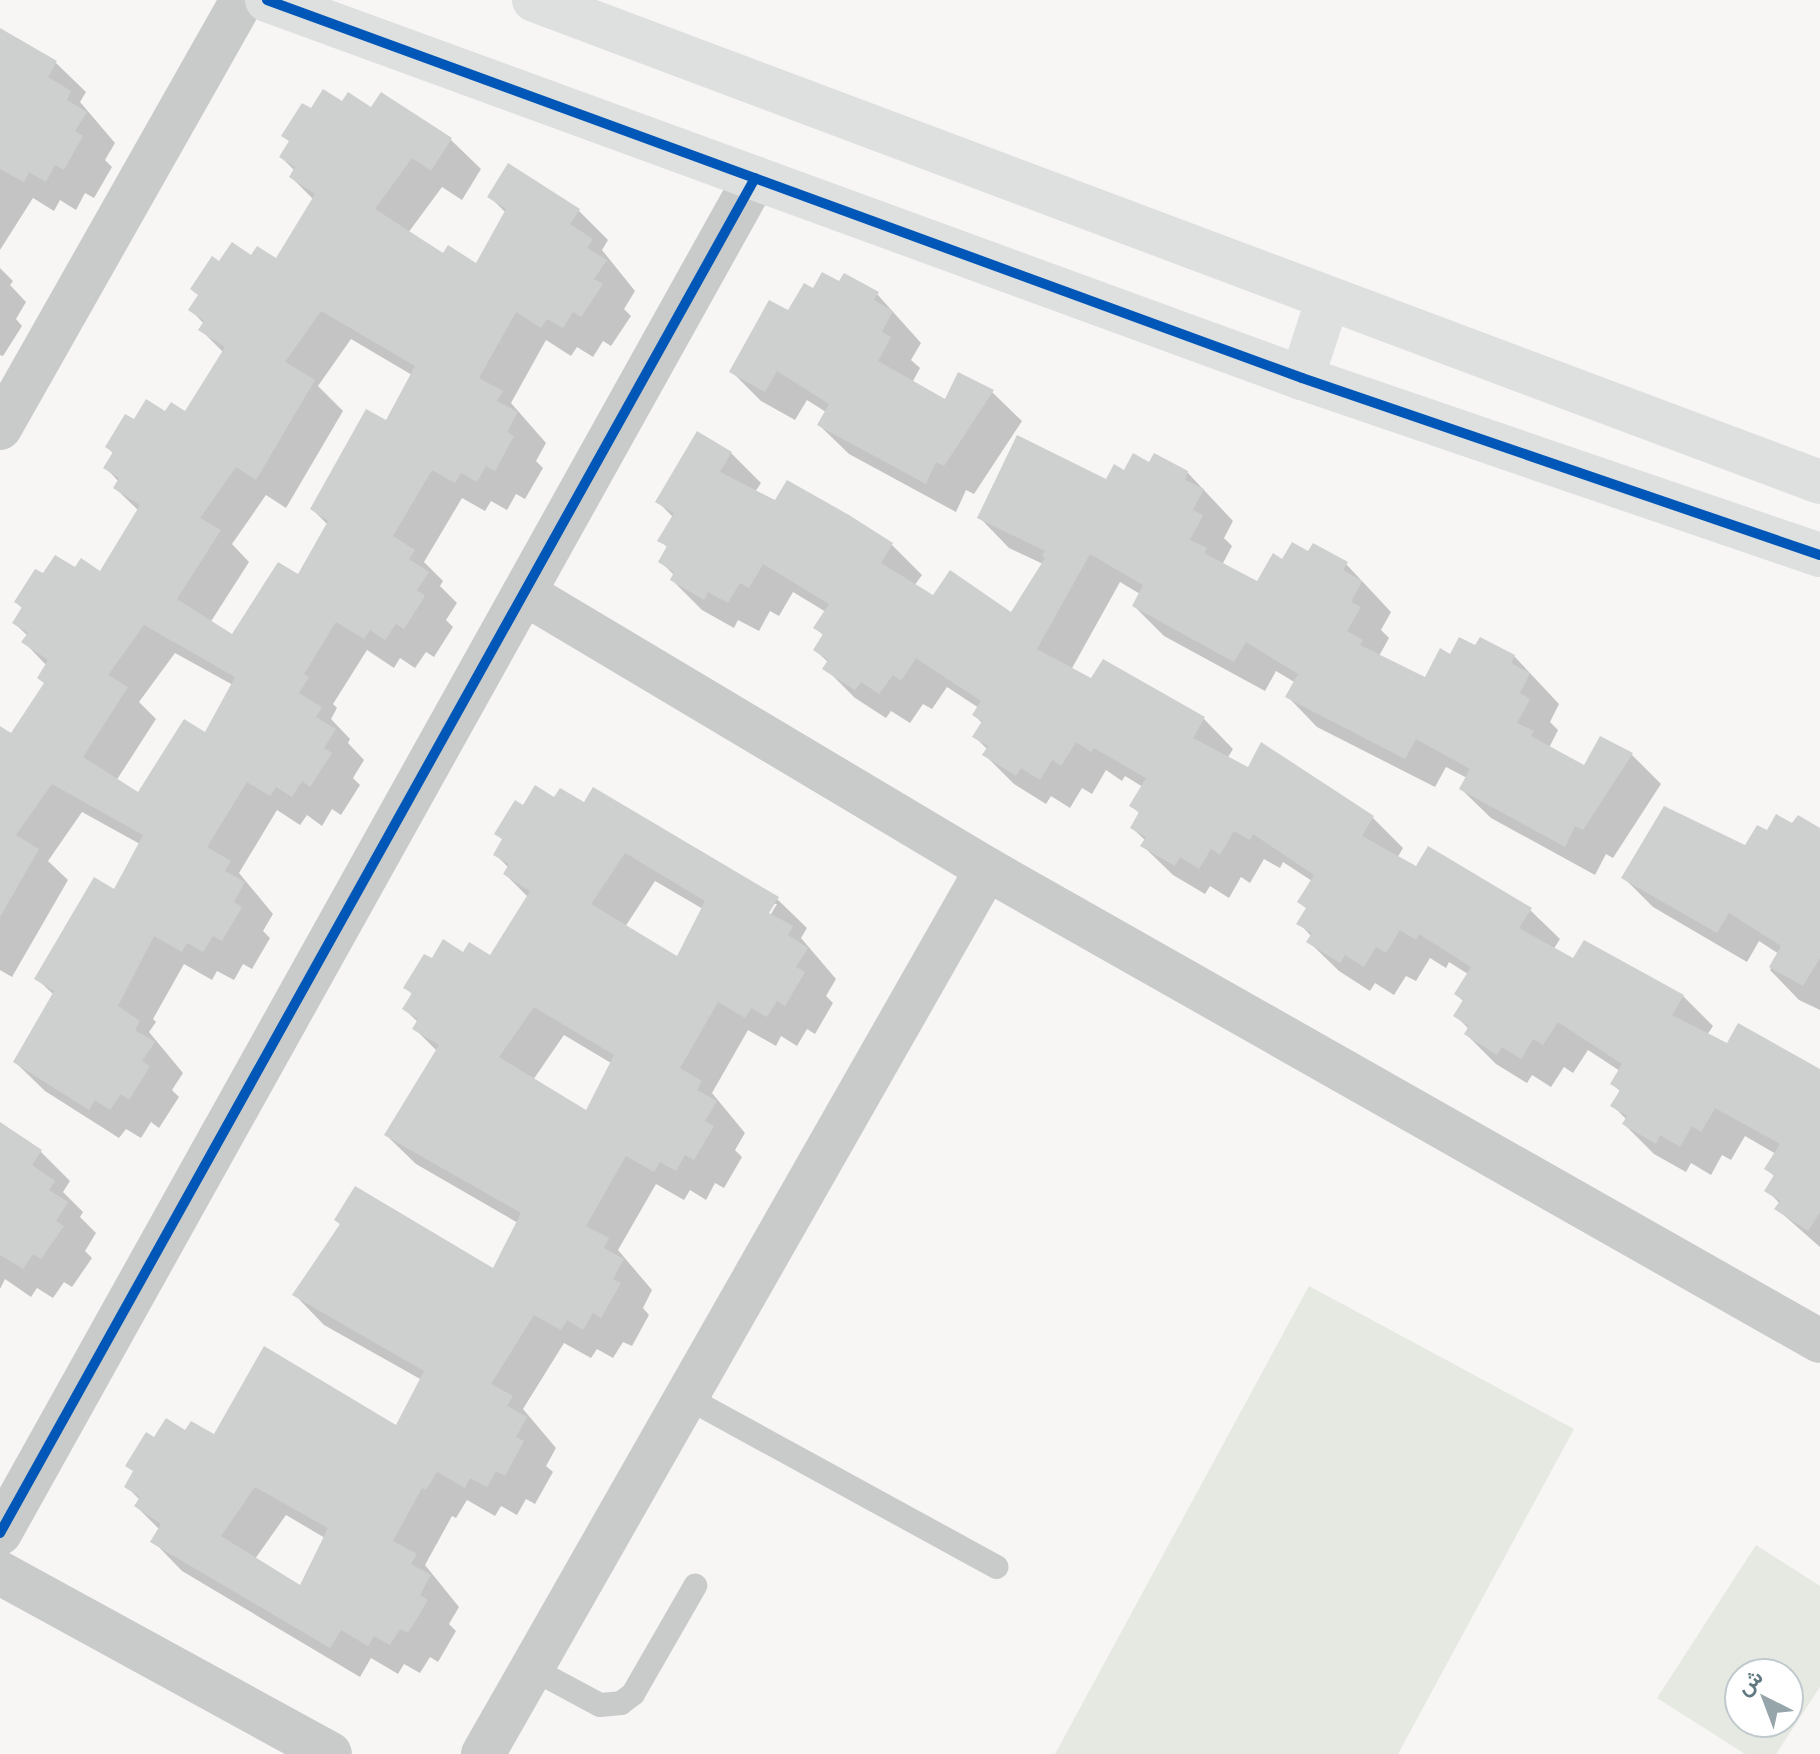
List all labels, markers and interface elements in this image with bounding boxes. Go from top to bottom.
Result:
north arrow [1724,1658,1804,1738]
text: ش [1731,1663,1767,1699]

